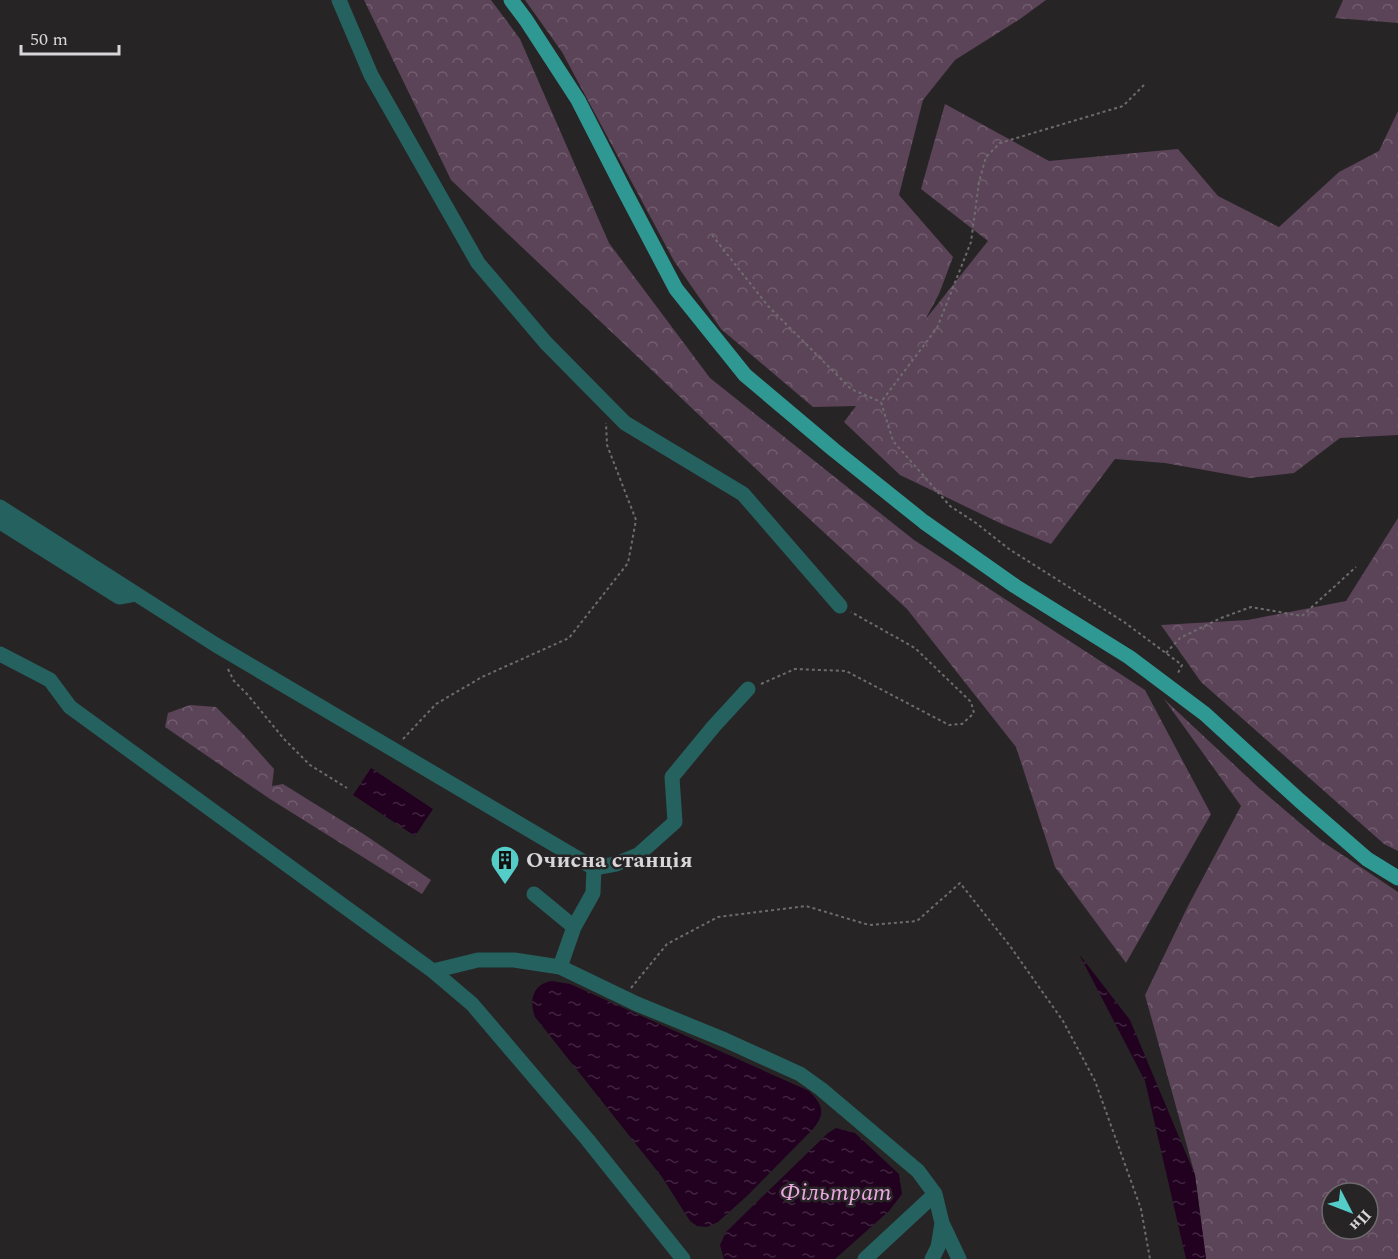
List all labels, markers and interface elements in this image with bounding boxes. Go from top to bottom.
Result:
scale bar [21,18,118,56]
text: 50 m [30,26,68,53]
building icon: Очисна станція [489,844,521,886]
place label: Очисна станція [526,844,693,877]
water label: Фільтрат [780,1175,892,1211]
north arrow [1320,1181,1380,1241]
text: Пн [1344,1204,1377,1237]

